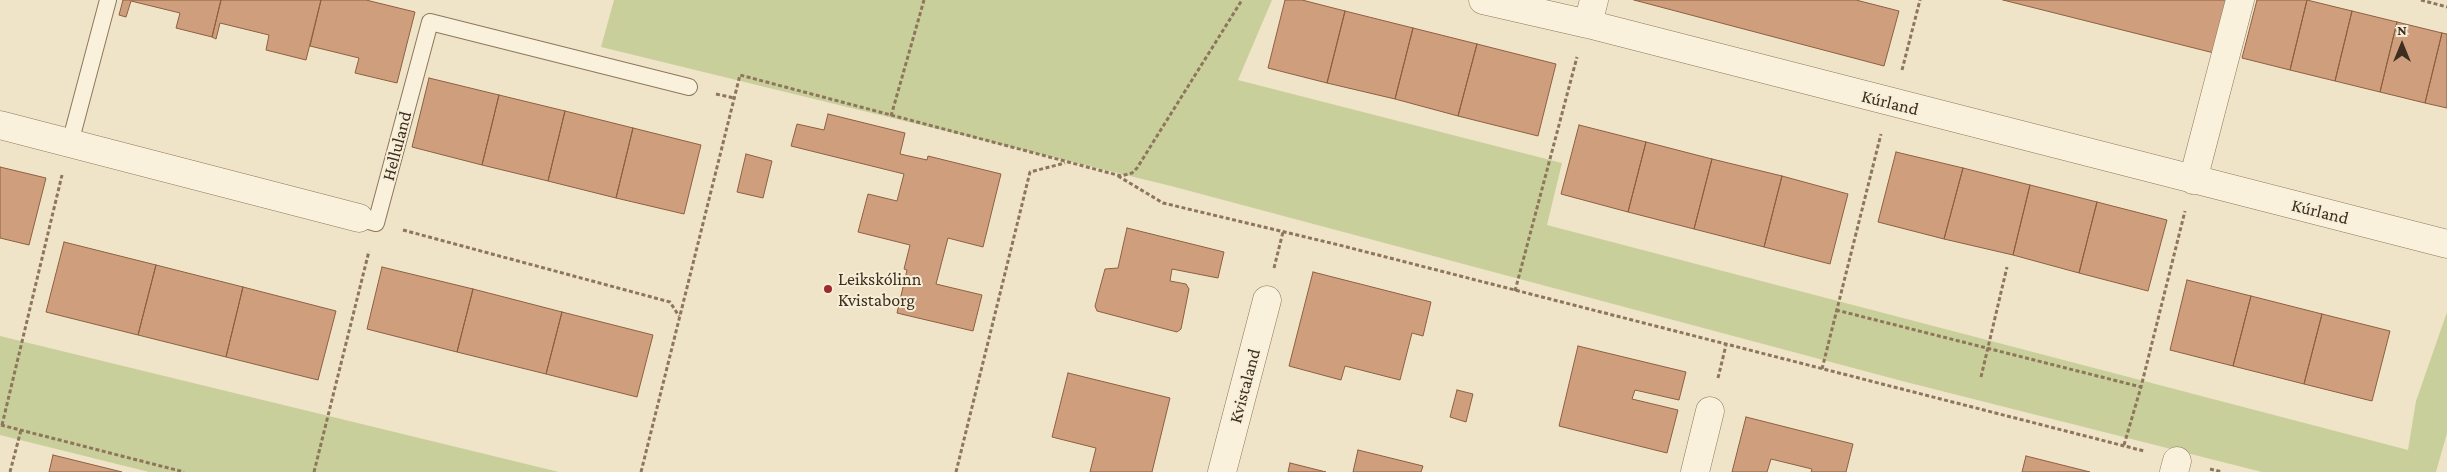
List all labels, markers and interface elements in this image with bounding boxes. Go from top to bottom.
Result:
north arrow [2377,20,2427,70]
text: N [2397,22,2407,38]
street label: Kúrland [1859,85,1921,121]
street label: Helluland [377,109,417,183]
street label: Kúrland [2289,194,2351,230]
place label: Leikskólinn Kvistaborg [838,268,921,310]
marker: Leikskólinn Kvistaborg [822,283,834,295]
street label: Kvistaland [1225,346,1265,426]

